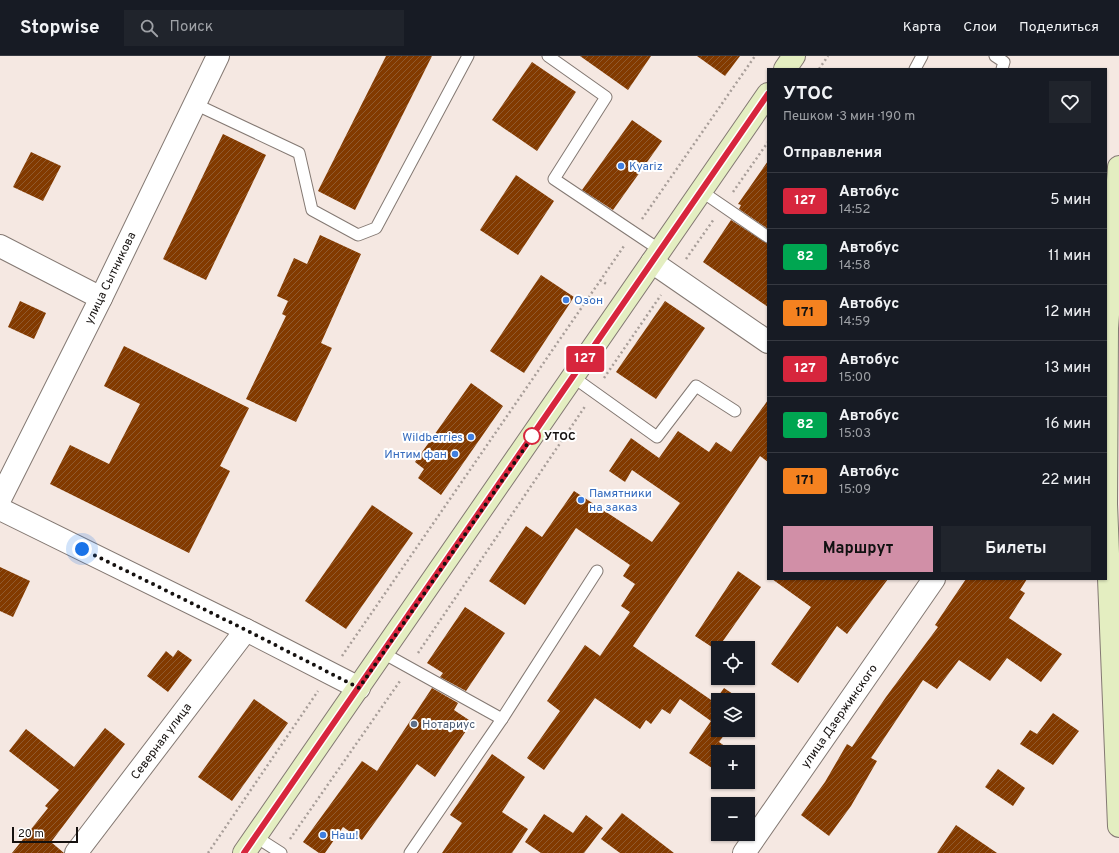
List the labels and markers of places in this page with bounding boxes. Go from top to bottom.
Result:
place label: Kyariz [629,159,663,175]
marker: Kyariz [616,161,626,171]
place label: Озон [574,293,603,309]
marker: Озон [561,295,571,305]
marker: УТОС [523,427,541,445]
place label: УТОС [544,429,576,445]
place label: Wildberries [402,430,463,446]
marker: Wildberries [466,432,476,442]
place label: Интим фан [384,447,447,463]
marker: Интим фан [450,449,460,459]
place label: Памятники на заказ [589,486,652,516]
marker: Памятники на заказ [576,495,586,505]
place label: Нотариус [422,717,475,733]
marker: Нотариус [409,719,419,729]
place label: Наш! [331,828,358,844]
marker: Наш! [318,830,328,840]

